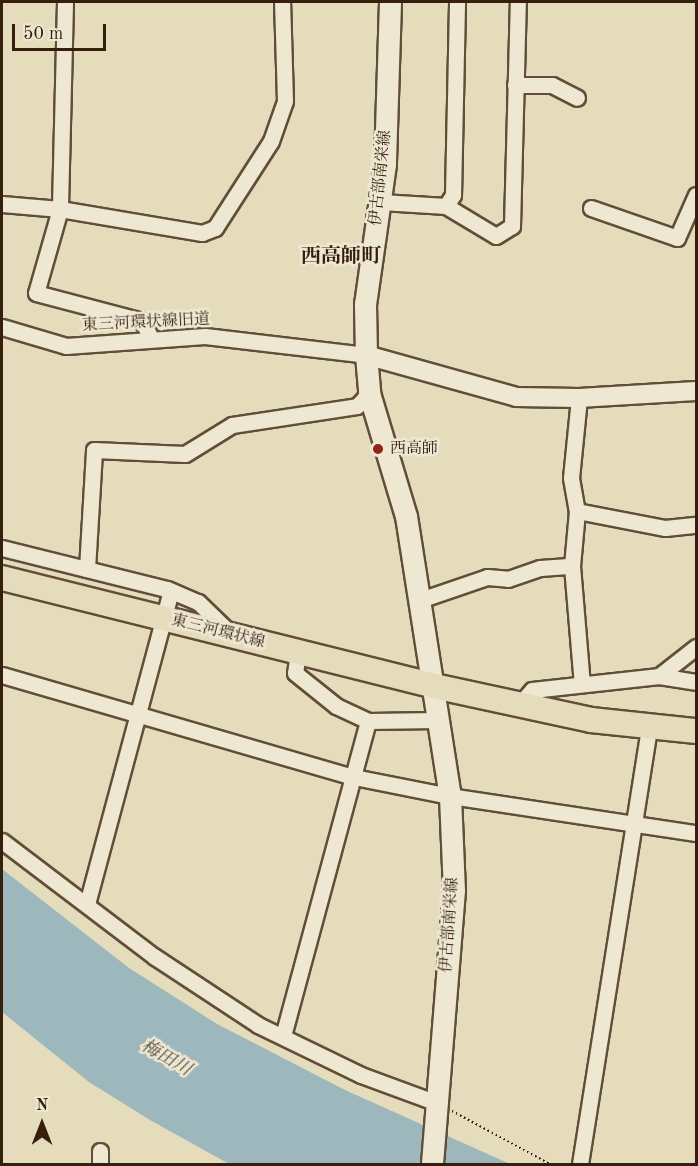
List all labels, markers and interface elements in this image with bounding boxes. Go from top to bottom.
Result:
scale bar [15,12,110,50]
text: 50 m [23,25,63,43]
street label: 伊古部南栄線 [366,129,396,227]
district label: 西高師町 [301,245,381,269]
street label: 東三河環状線旧道 [82,310,210,336]
place label: 西高師 [390,439,438,459]
marker: 西高師 [371,442,385,456]
street label: 東三河環状線 [169,611,267,653]
street label: 伊古部南栄線 [437,876,463,974]
water label: 梅田川 [137,1035,195,1081]
north arrow [12,1094,72,1154]
text: N [36,1098,48,1114]

